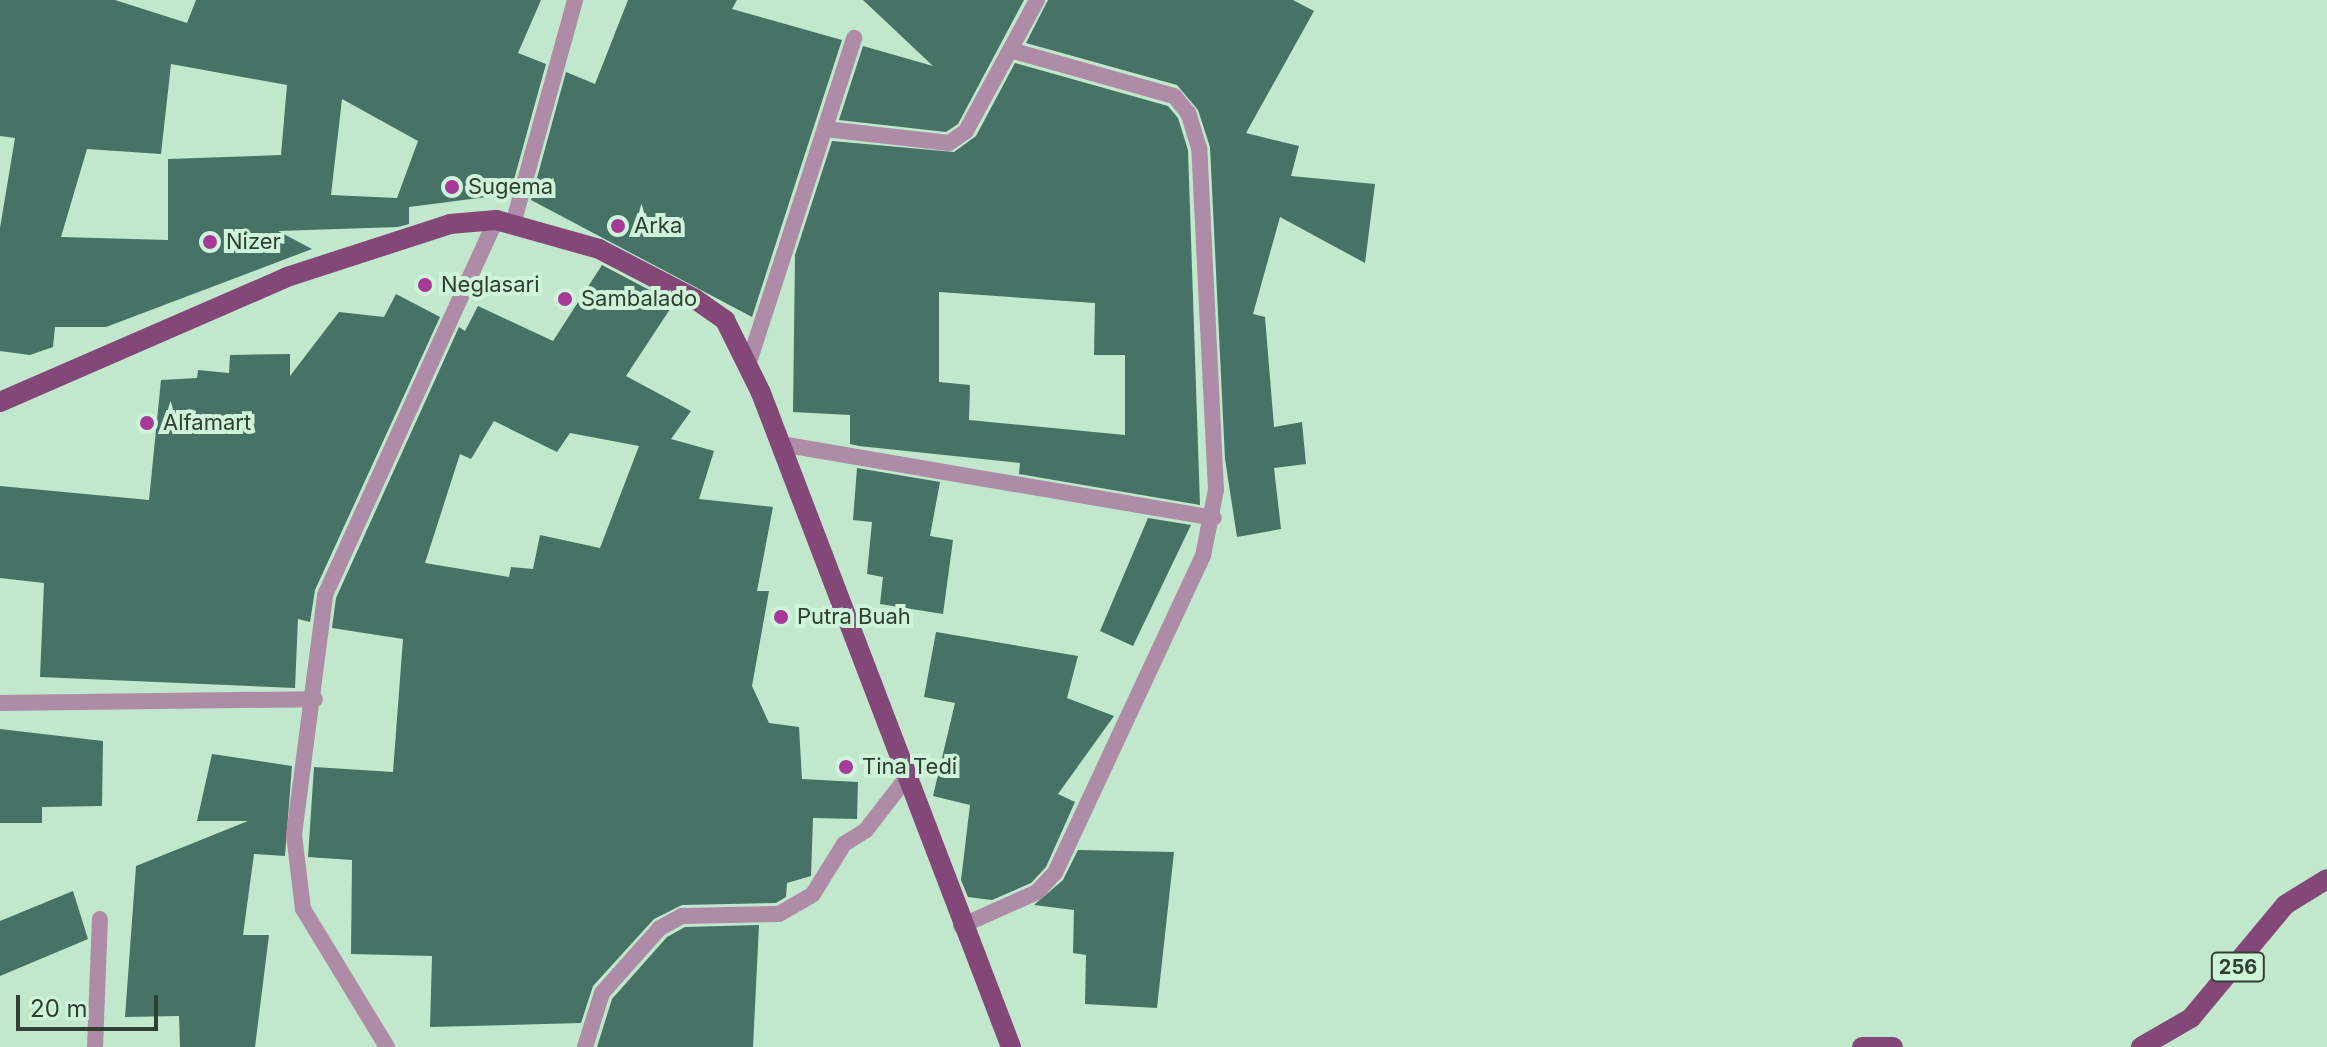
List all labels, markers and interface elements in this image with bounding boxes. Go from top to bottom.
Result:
place label: Sugema [468,174,553,200]
marker: Sugema [443,178,461,196]
place label: Arka [634,213,682,239]
marker: Arka [609,217,627,235]
place label: Nizer [226,229,281,255]
marker: Nizer [201,233,219,251]
place label: Neglasari [441,272,539,298]
marker: Neglasari [416,276,434,294]
place label: Sambalado [581,286,697,312]
marker: Sambalado [556,290,574,308]
place label: Alfamart [163,410,251,436]
marker: Alfamart [138,414,156,432]
place label: Putra Buah [797,604,911,630]
marker: Putra Buah [772,608,790,626]
place label: Tina Tedi [862,754,957,780]
marker: Tina Tedi [837,758,855,776]
road number: 256 [2210,951,2266,983]
scale bar [20,979,162,1029]
text: 20 m [30,994,88,1023]

